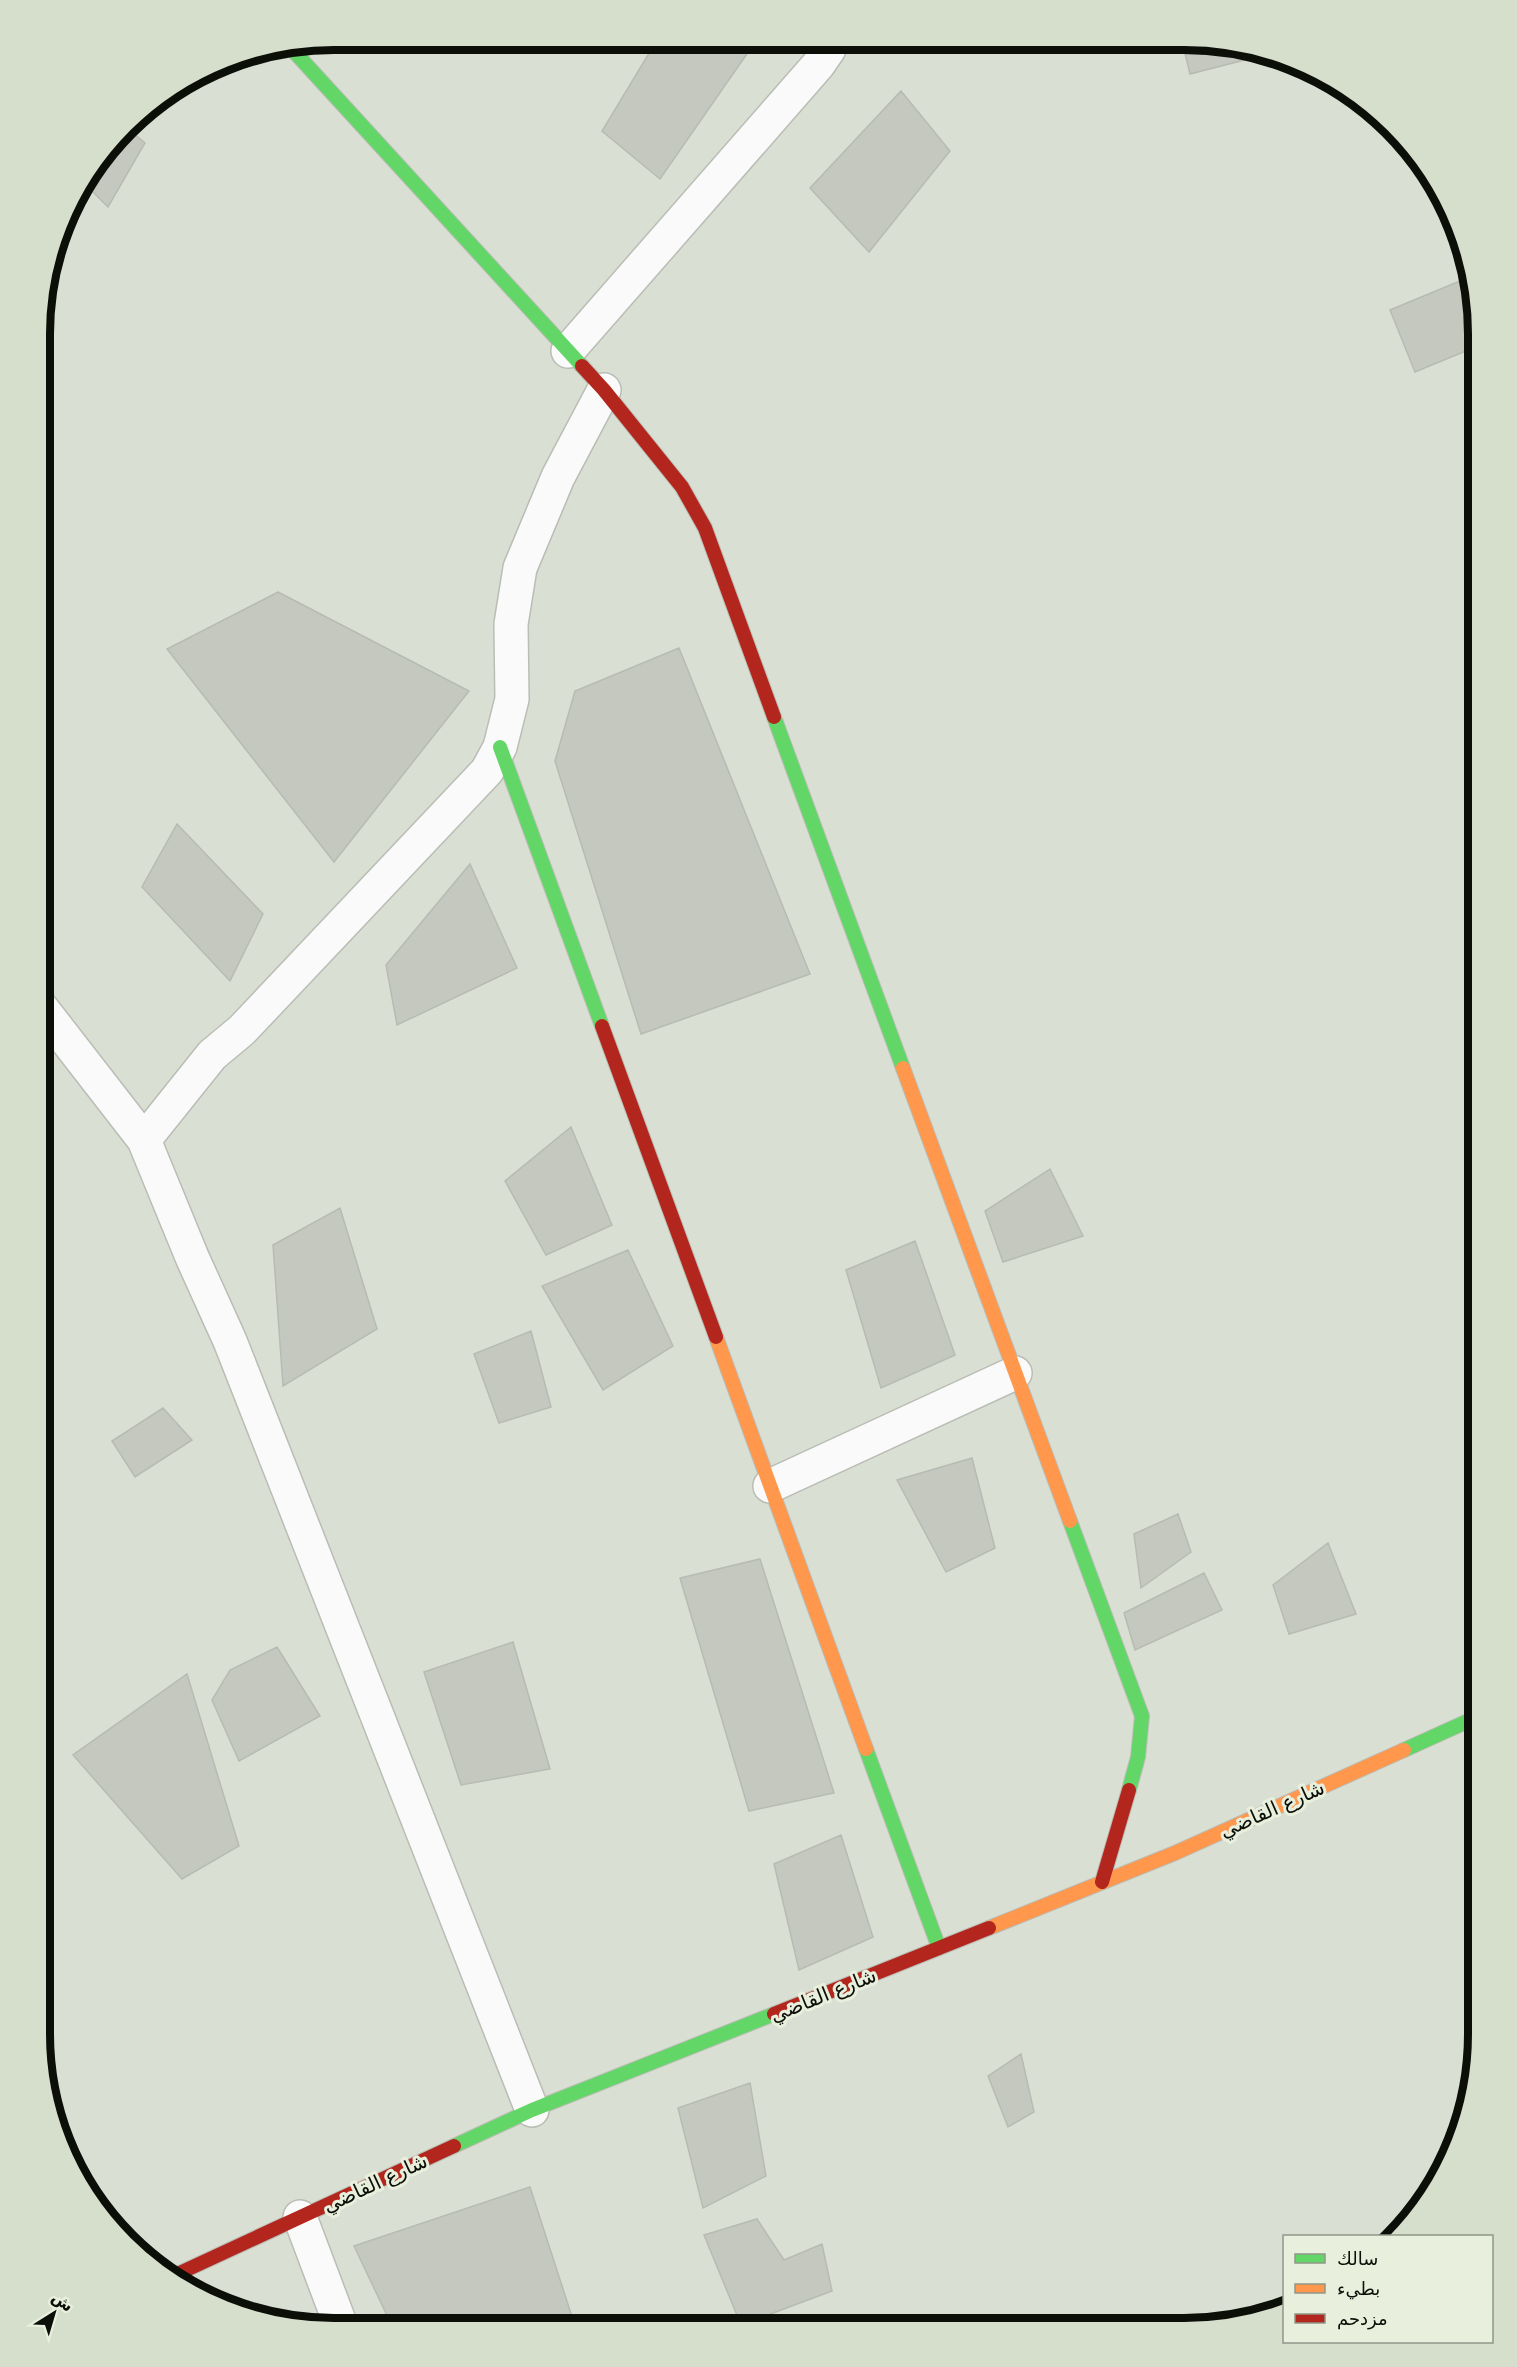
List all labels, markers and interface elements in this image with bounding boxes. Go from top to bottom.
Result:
street label: شارع القاضي [1216,1775,1329,1844]
street label: شارع القاضي [766,1963,880,2028]
street label: شارع القاضي [319,2148,431,2219]
legend [1283,2235,1493,2343]
text: سالك [1337,2248,1378,2269]
text: بطيء [1337,2278,1380,2300]
north arrow [24,2283,84,2343]
text: ش [48,2287,77,2316]
text: مزدحم [1337,2308,1388,2330]

